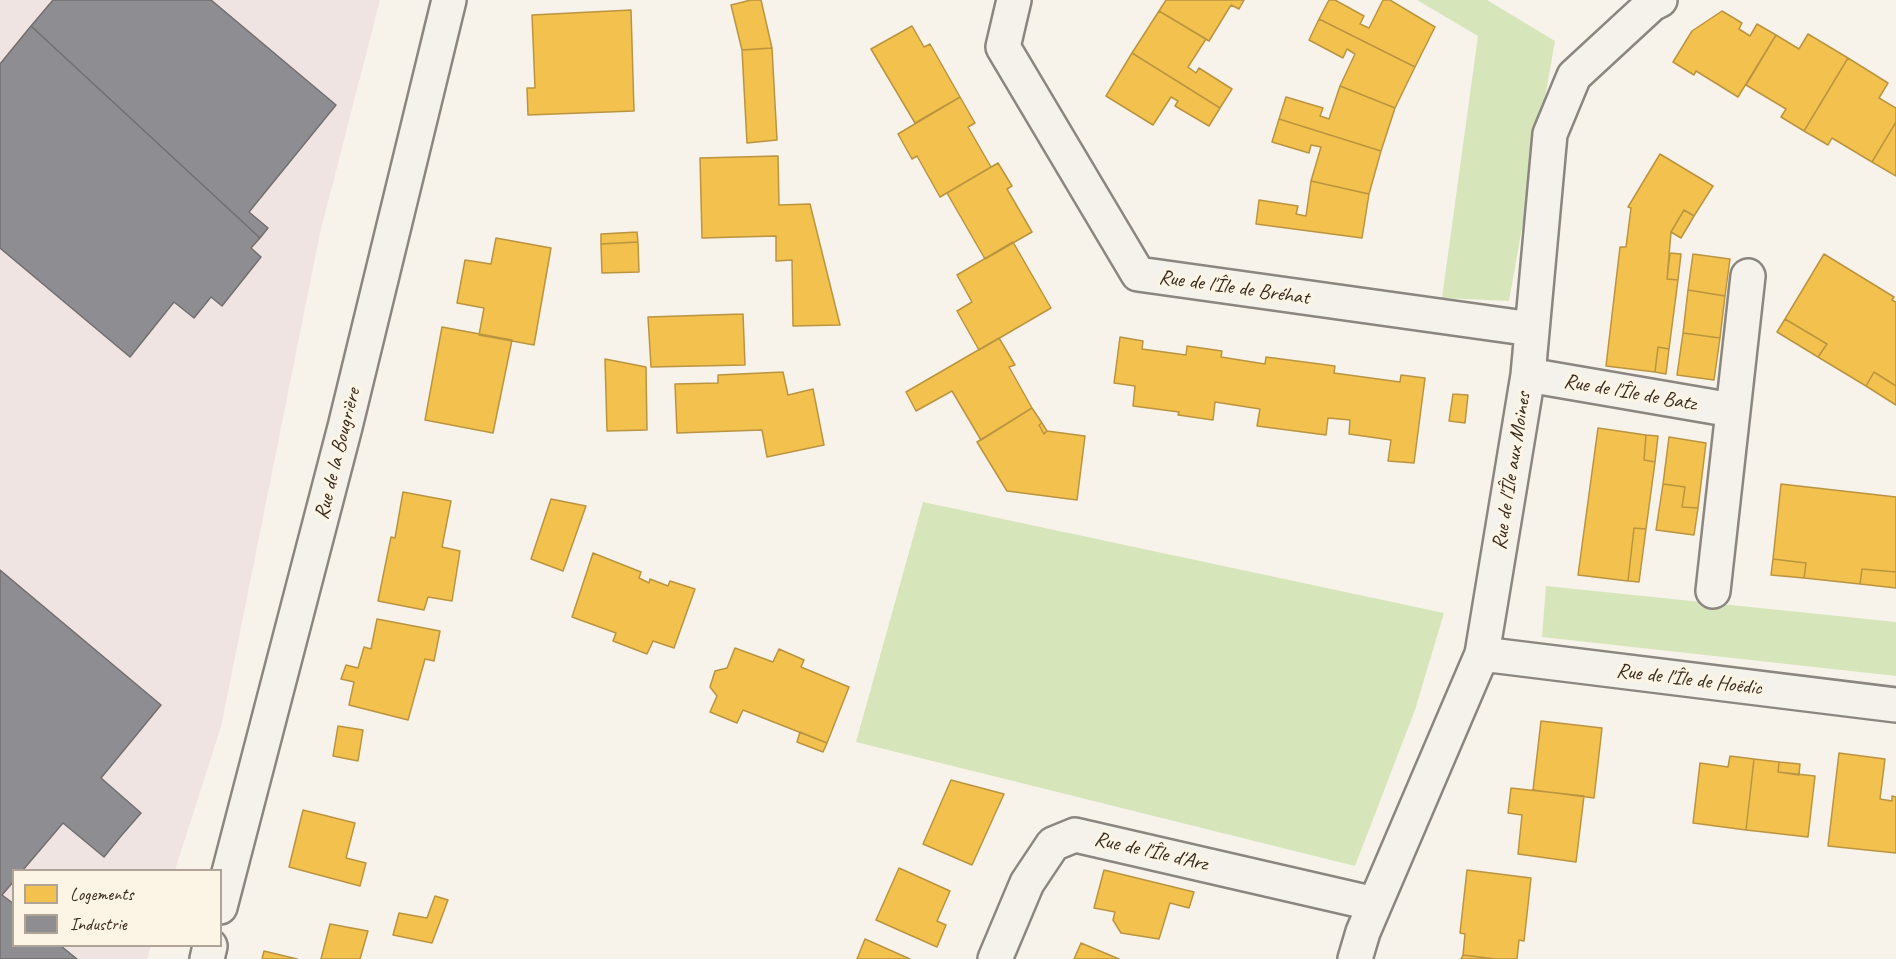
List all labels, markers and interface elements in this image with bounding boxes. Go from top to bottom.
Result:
street label: Rue de l'Île de Bréhat [1157,265,1311,311]
street label: Rue de l'Île de Batz [1562,369,1698,417]
street label: Rue de la Bougrière [309,386,367,522]
street label: Rue de l'Île aux Moines [1487,390,1537,552]
street label: Rue de l'Île de Hoëdic [1615,659,1763,701]
street label: Rue de l'Île d'Arz [1092,827,1210,877]
legend [12,869,222,947]
text: Logements [70,883,133,905]
text: Industrie [70,913,127,935]

